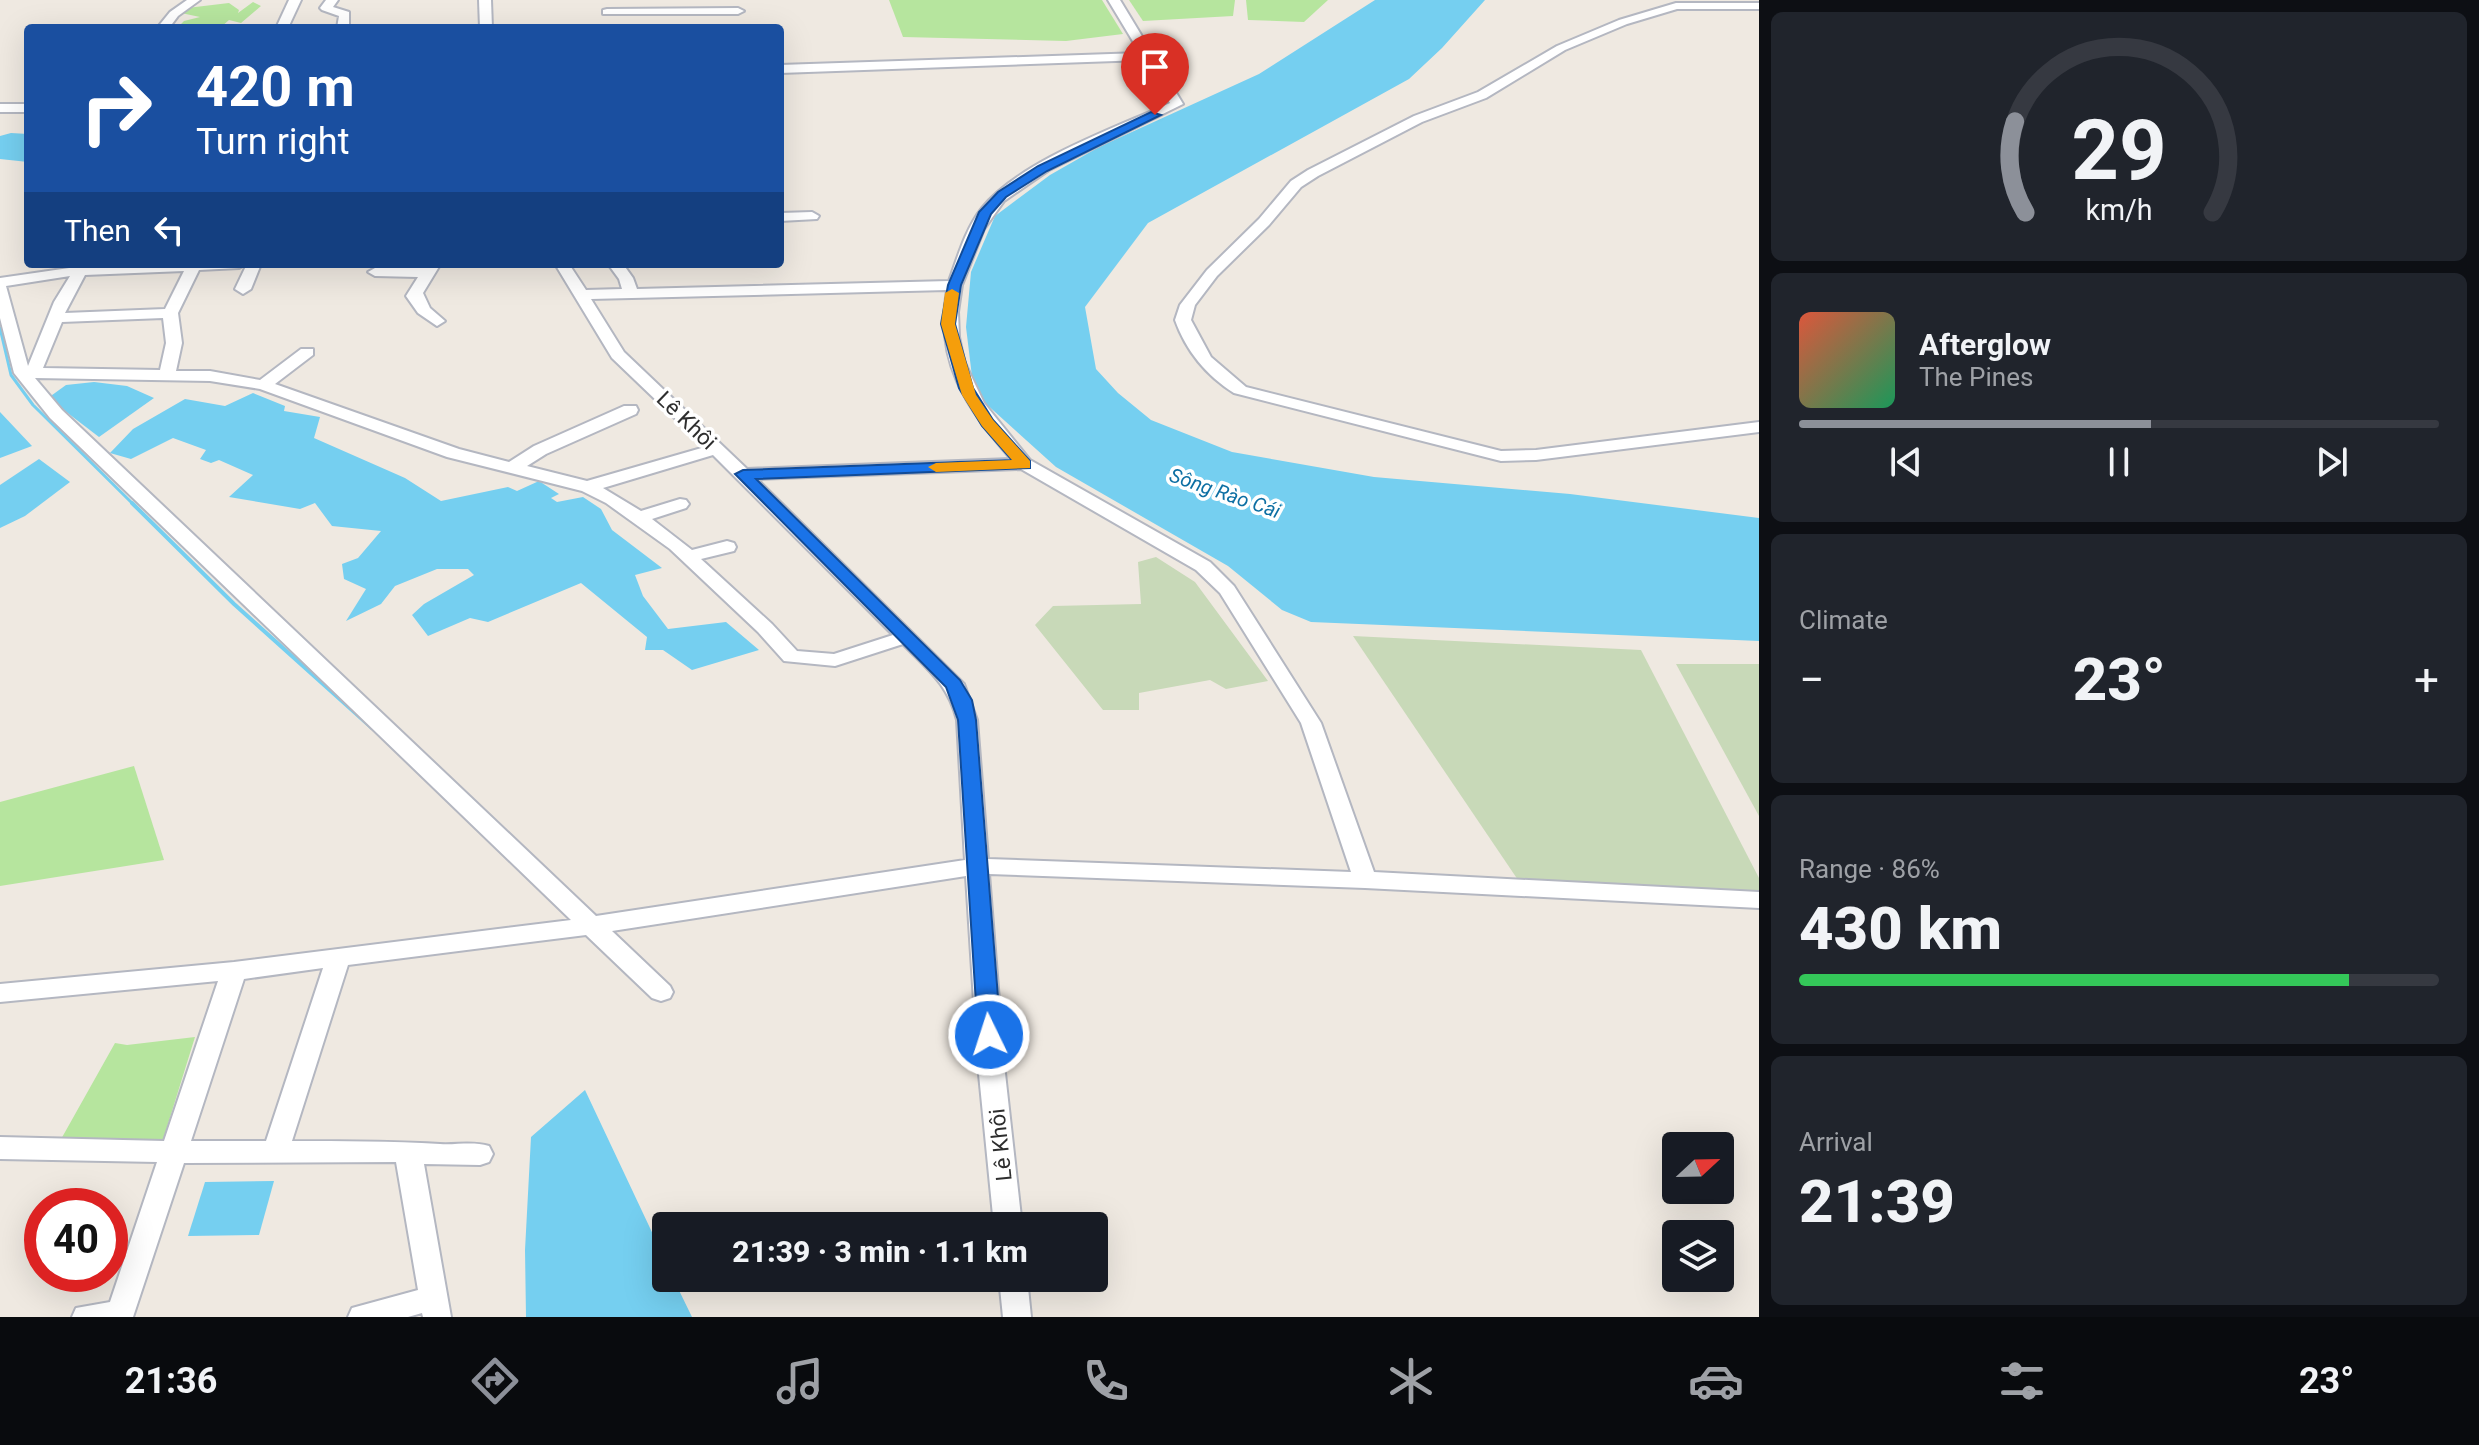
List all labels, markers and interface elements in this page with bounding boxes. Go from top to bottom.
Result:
pin [1121,33,1189,115]
icon: arrive [1133,45,1177,89]
text: 420 m [196,54,355,120]
icon: right [64,56,168,160]
text: 29 [2071,101,2167,198]
text: Turn right [196,121,349,163]
text: km/h [2085,193,2153,227]
icon: left [147,208,191,252]
text: Then [64,213,131,248]
text: Afterglow [1919,327,2051,362]
text: The Pines [1919,362,2033,392]
street label: Lê Khôi [652,386,722,455]
icon: previous [1884,440,1928,484]
icon: pause [2097,440,2141,484]
icon: next [2310,440,2354,484]
water label: Sông Rào Cái [1166,463,1284,523]
text: Climate [1799,605,1888,635]
text: 23° [2073,644,2166,715]
text: − [1799,654,1824,706]
text: + [2414,654,2439,706]
text: Range · 86% [1799,854,1940,884]
text: 430 km [1799,893,2002,964]
position arrow [947,993,1031,1077]
street label: Lê Khôi [984,1107,1017,1182]
text: Arrival [1799,1127,1873,1157]
north arrow [1662,1132,1734,1204]
map controls [1662,1132,1734,1292]
text: 21:39 [1799,1166,1955,1237]
speed limit sign: 40 [24,1188,128,1292]
button: layers [1662,1220,1734,1292]
text: 21:39 · 3 min · 1.1 km [732,1234,1028,1269]
icon: directions [467,1353,523,1409]
icon: music [772,1353,828,1409]
icon: phone [1078,1353,1134,1409]
icon: climate [1383,1353,1439,1409]
icon: car [1688,1353,1744,1409]
icon: filters [1994,1353,2050,1409]
text: 21:36 [125,1360,217,1402]
text: 23° [2299,1360,2354,1402]

